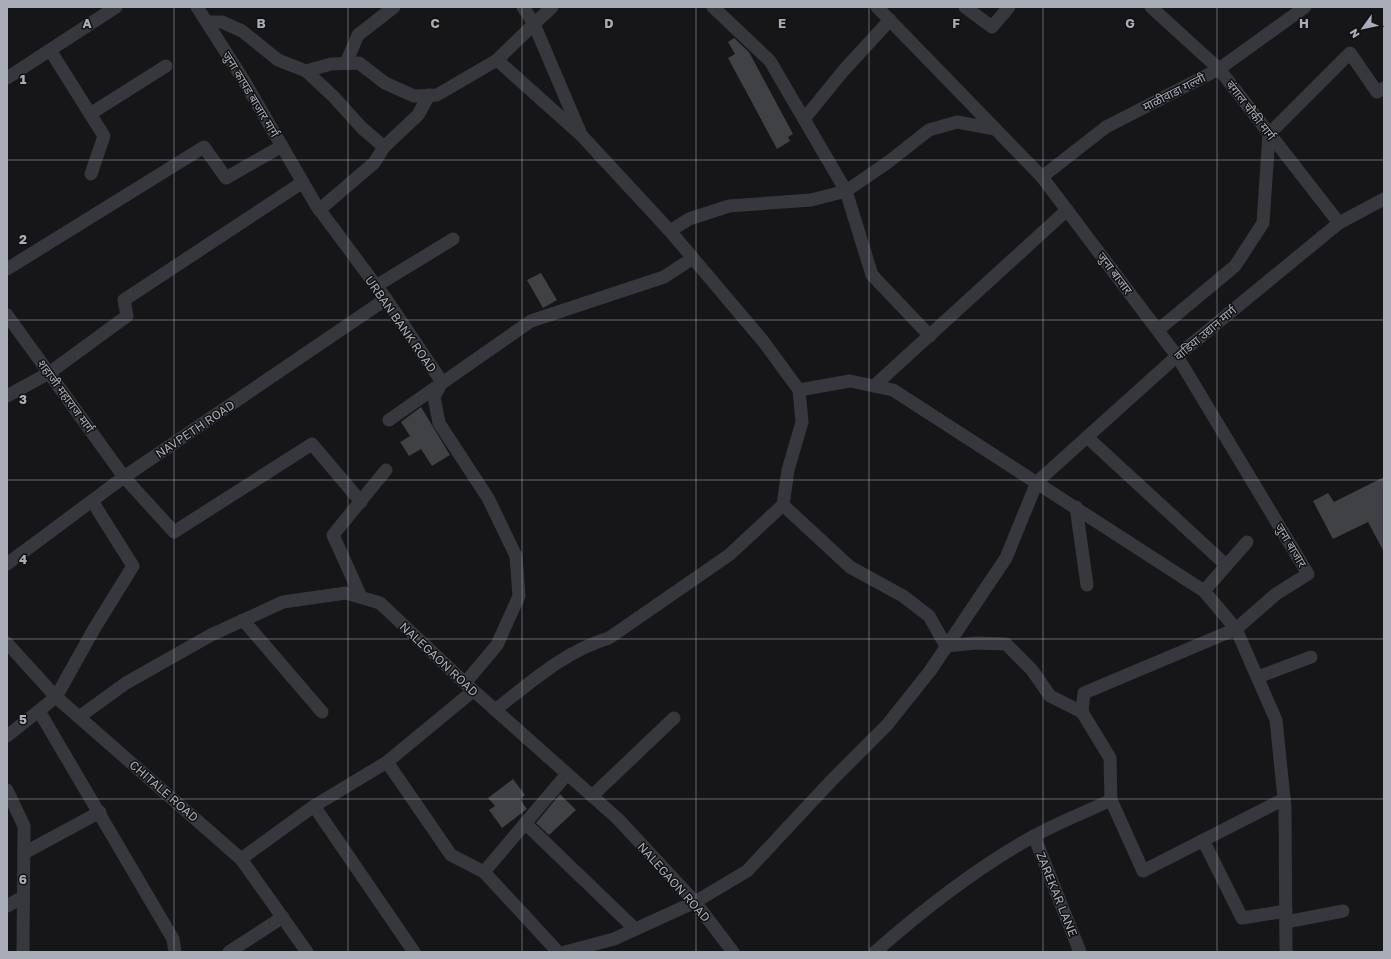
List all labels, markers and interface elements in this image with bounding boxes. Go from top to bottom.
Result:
north arrow [1343,8,1383,48]
text: A [82,15,92,31]
text: B [256,15,266,31]
text: C [430,15,440,31]
text: D [604,15,614,31]
text: E [778,15,786,31]
text: F [952,15,960,31]
text: G [1125,15,1135,31]
text: H [1299,15,1309,31]
text: N [1346,27,1362,41]
street label: जुना कापड बाजार मार्ग [219,48,283,141]
street label: माळीवाडा गल्ली [1140,69,1209,114]
text: 1 [20,71,27,87]
street label: बंगाल चौकी मार्ग [1223,77,1279,143]
text: 2 [19,231,27,247]
street label: जुना बाजार [1094,249,1136,298]
street label: URBAN BANK ROAD [362,273,440,375]
street label: वाडिया उद्यान मार्ग [1171,302,1240,363]
street label: शहाजी महाराज मार्ग [35,357,98,436]
text: 3 [19,391,27,407]
street label: NAVPETH ROAD [153,397,237,461]
street label: जुना बाजार [1271,520,1310,571]
text: 4 [19,551,27,567]
street label: NALEGAON ROAD [397,619,481,699]
text: 5 [19,711,27,727]
street label: CHITALE ROAD [127,757,201,825]
street label: NALEGAON ROAD [634,839,714,925]
street label: ZAREKAR LANE [1033,849,1081,939]
text: 6 [19,871,27,887]

